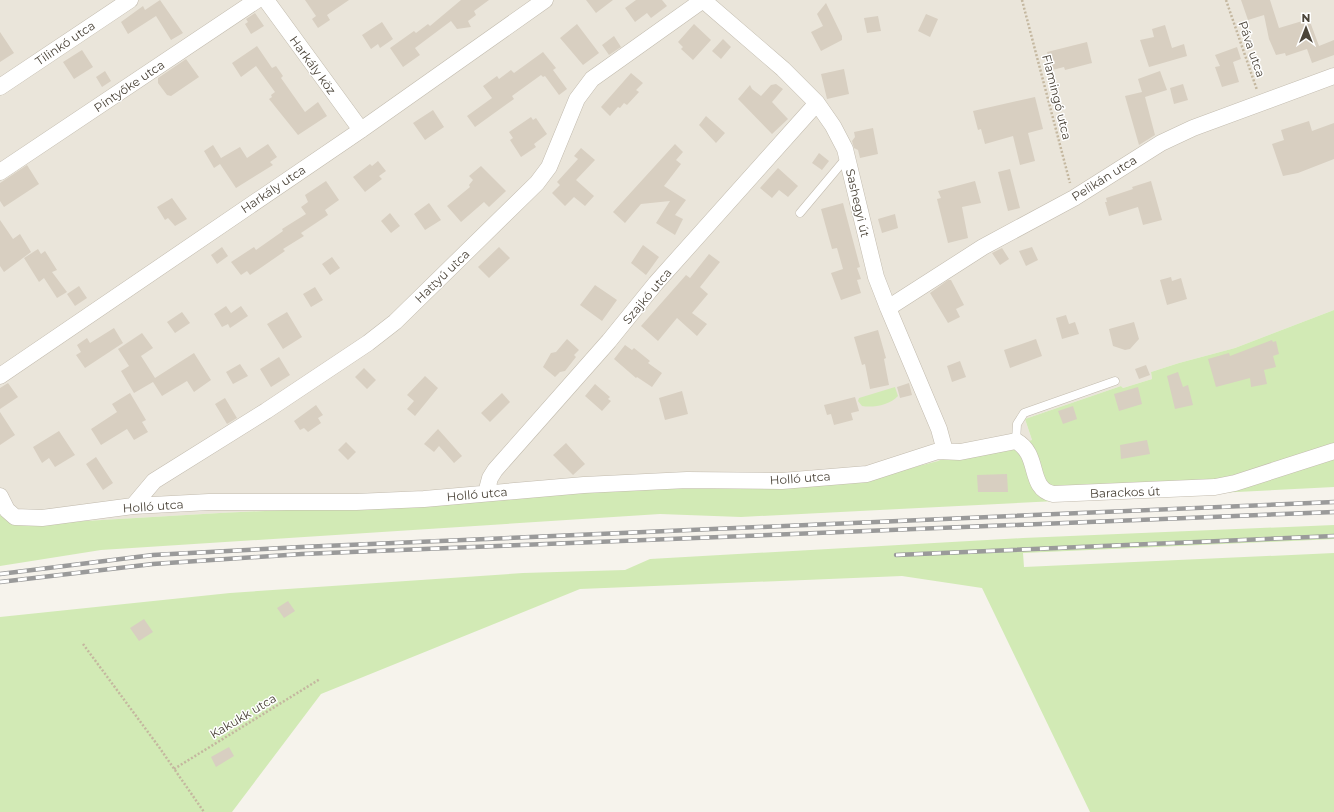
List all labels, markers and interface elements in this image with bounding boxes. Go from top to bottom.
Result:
north arrow [1286,8,1326,48]
text: N [1302,11,1310,25]
street label: Tilinkó utca [32,18,98,68]
street label: Páva utca [1235,19,1269,79]
street label: Harkály köz [287,33,339,97]
street label: Flamingó utca [1039,53,1075,141]
street label: Pintyőke utca [91,57,167,115]
street label: Pelikán utca [1069,152,1139,204]
street label: Harkály utca [238,162,308,216]
street label: Sashegyi út [843,167,873,239]
street label: Hattyú utca [412,246,472,306]
street label: Szajkó utca [619,265,675,327]
street label: Holló utca [769,468,831,488]
street label: Barackos út [1089,483,1161,501]
street label: Holló utca [446,484,508,504]
street label: Holló utca [122,496,184,516]
street label: Kakukk utca [207,690,279,742]

